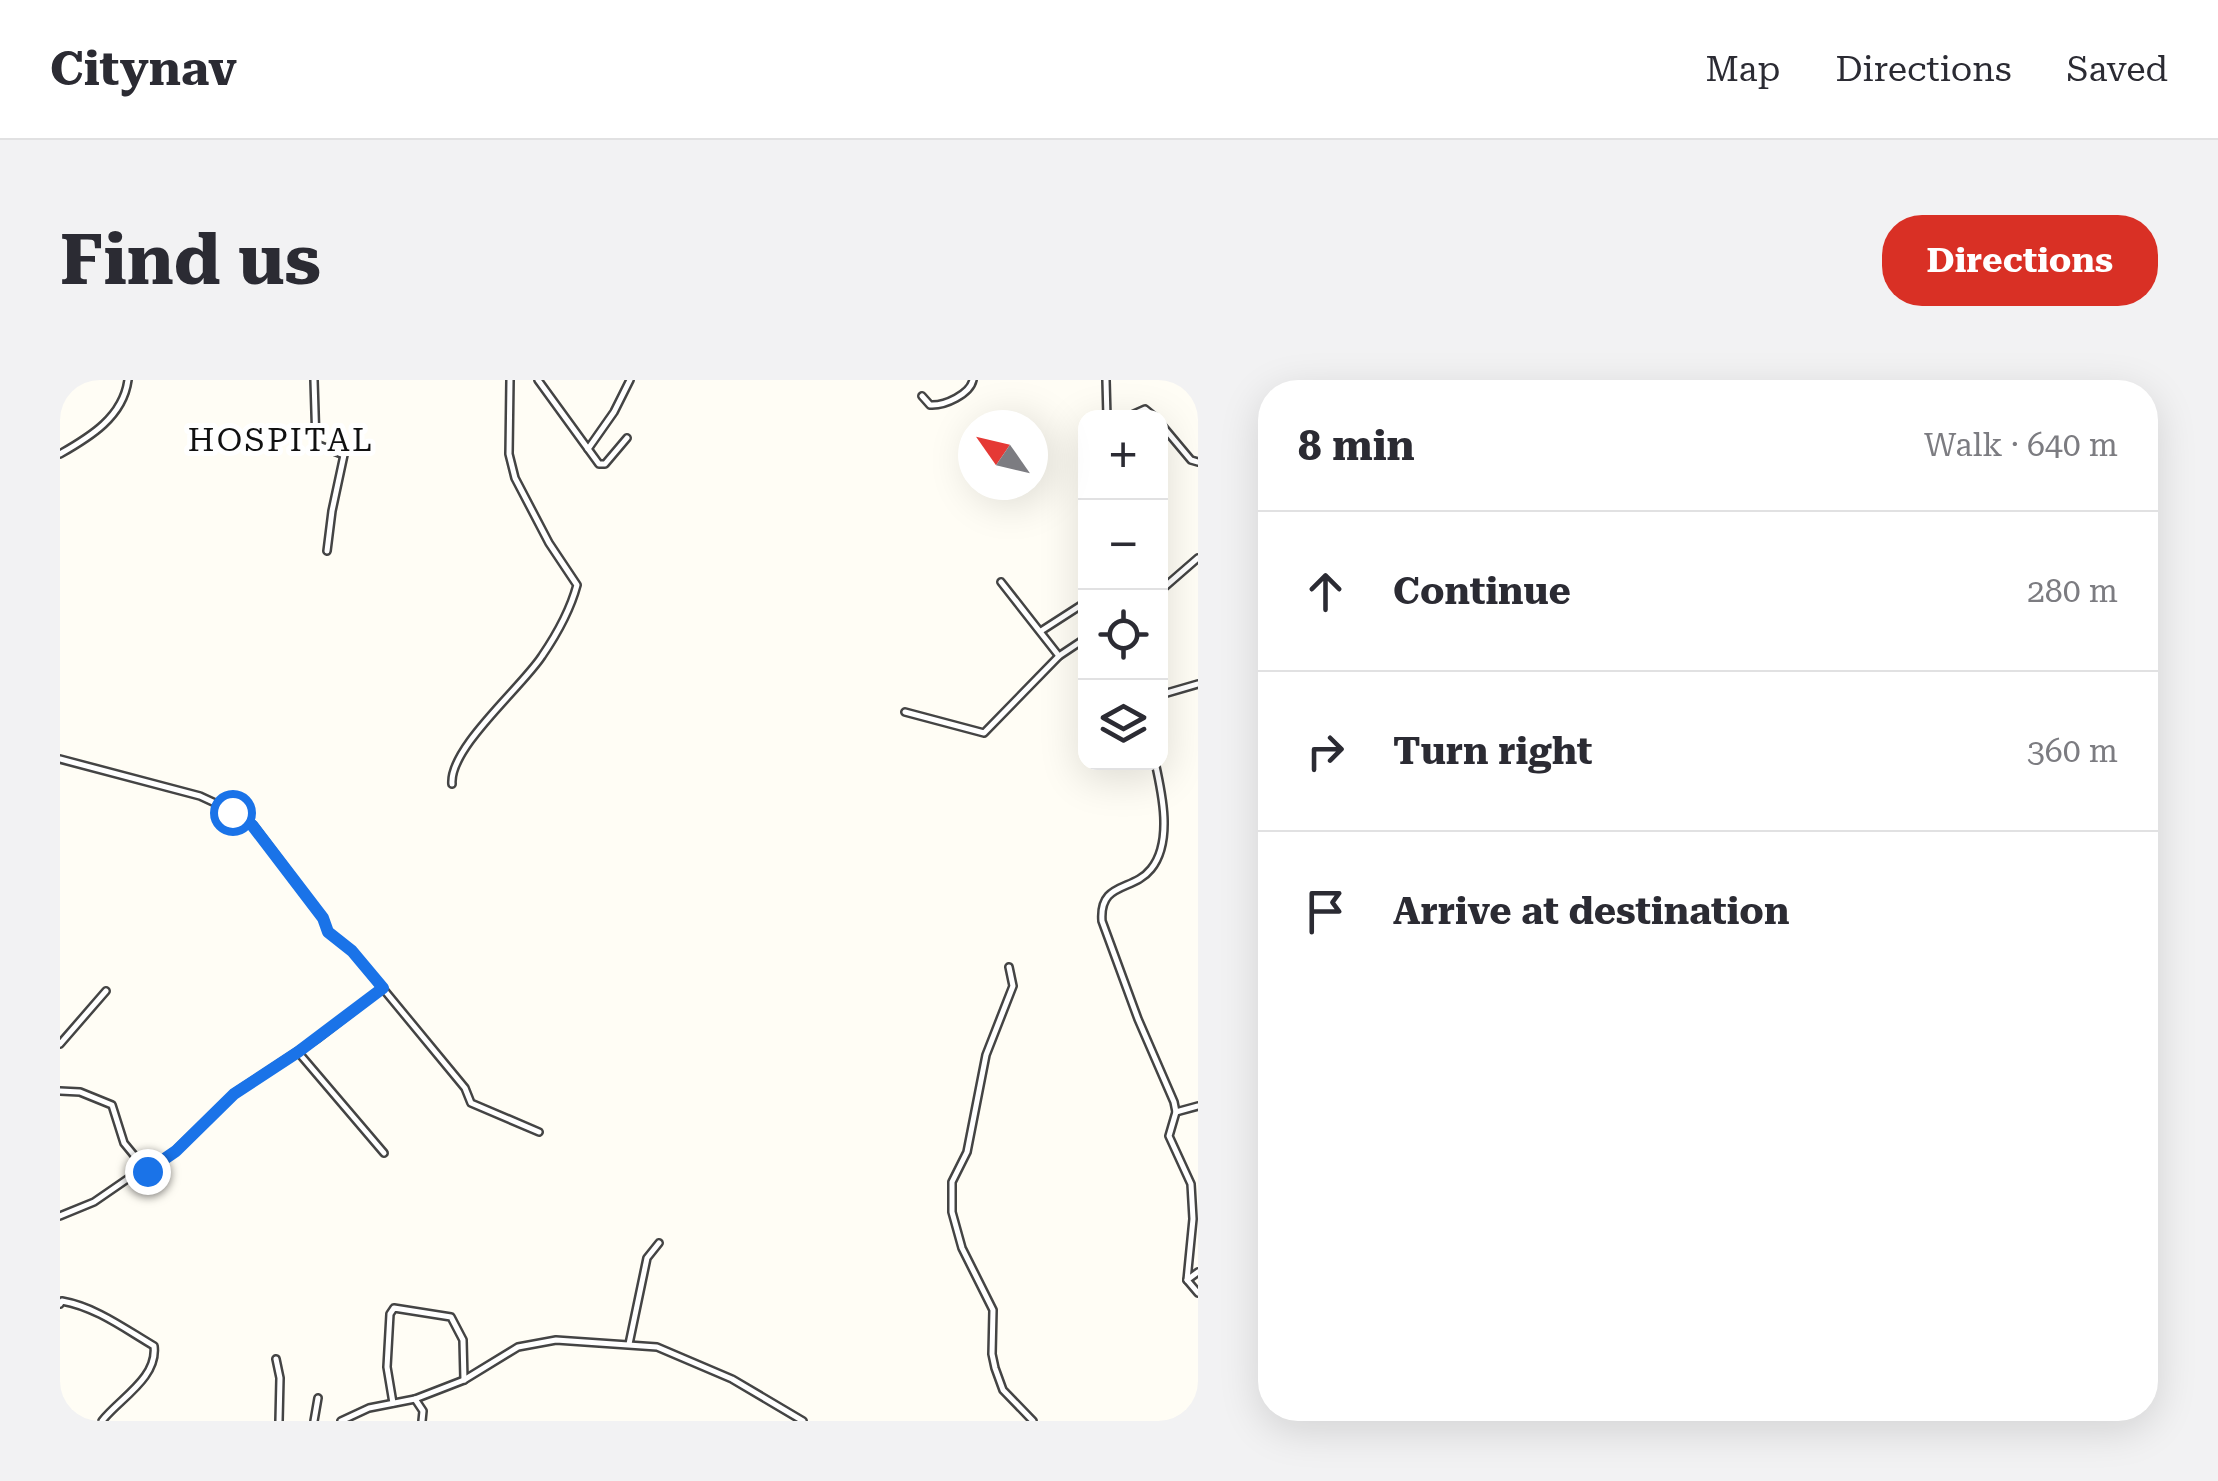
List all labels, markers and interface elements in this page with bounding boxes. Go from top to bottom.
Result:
text: Citynav [50,41,237,97]
text: Map [1706,49,1780,90]
text: Directions [1835,49,2012,90]
text: Saved [2067,49,2168,90]
button: Directions [1882,215,2158,306]
text: Find us [60,219,321,301]
north arrow [958,410,1048,500]
map controls [1078,410,1168,770]
button: + [1078,410,1168,500]
district label: HOSPITAL [188,421,374,459]
text: 8 min [1298,421,1415,470]
text: Walk · 640 m [1924,426,2118,464]
button: − [1078,500,1168,590]
icon: ahead [1298,564,1353,619]
text: Continue [1393,569,1571,613]
text: 280 m [2027,572,2118,610]
button: locate [1078,590,1168,680]
button: layers [1078,680,1168,770]
icon: right [1298,724,1353,779]
text: Turn right [1393,729,1592,773]
text: 360 m [2027,732,2118,770]
route start [210,790,256,836]
icon: arrive [1298,884,1353,939]
text: Arrive at destination [1393,889,1789,933]
route end [125,1149,171,1195]

